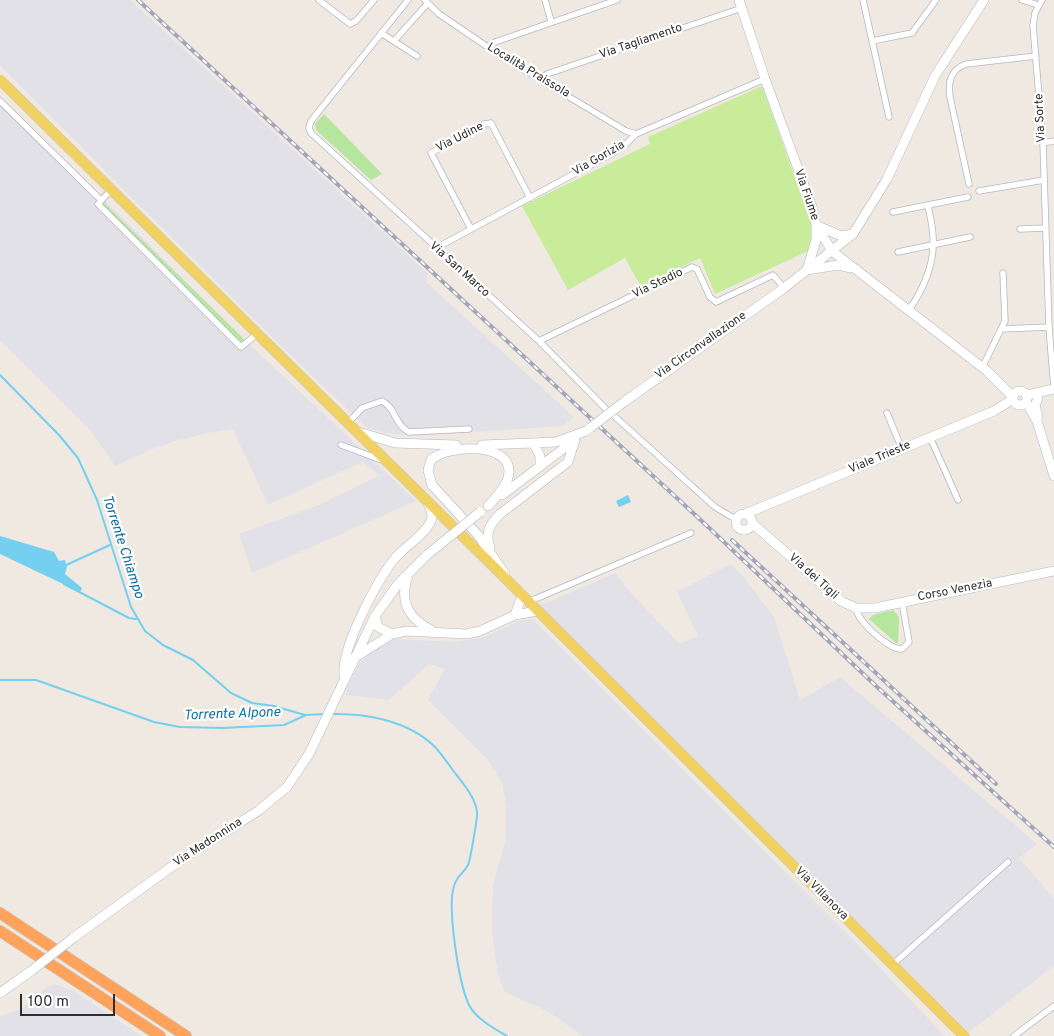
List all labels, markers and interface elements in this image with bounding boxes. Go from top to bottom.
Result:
street label: Via Tagliamento [598,21,684,63]
street label: Località Praissola [484,41,572,101]
street label: Via Sorte [1033,93,1049,143]
street label: Via Udine [434,120,486,156]
street label: Via Gorizia [570,138,628,180]
street label: Via Fiume [790,167,822,223]
street label: Via San Marco [426,239,492,301]
street label: Via Stadio [630,266,686,302]
street label: Via Circonvallazione [652,309,750,383]
street label: Viale Trieste [847,438,913,478]
water label: Torrente Chiampo [97,493,147,601]
street label: Via dei Tigli [785,551,841,603]
street label: Corso Venezia [916,577,994,605]
water label: Torrente Alpone [183,705,281,725]
street label: Via Madonnina [171,815,245,871]
street label: Via Villanova [791,864,851,924]
scale bar [22,984,118,1016]
text: 100 m [28,993,69,1012]

